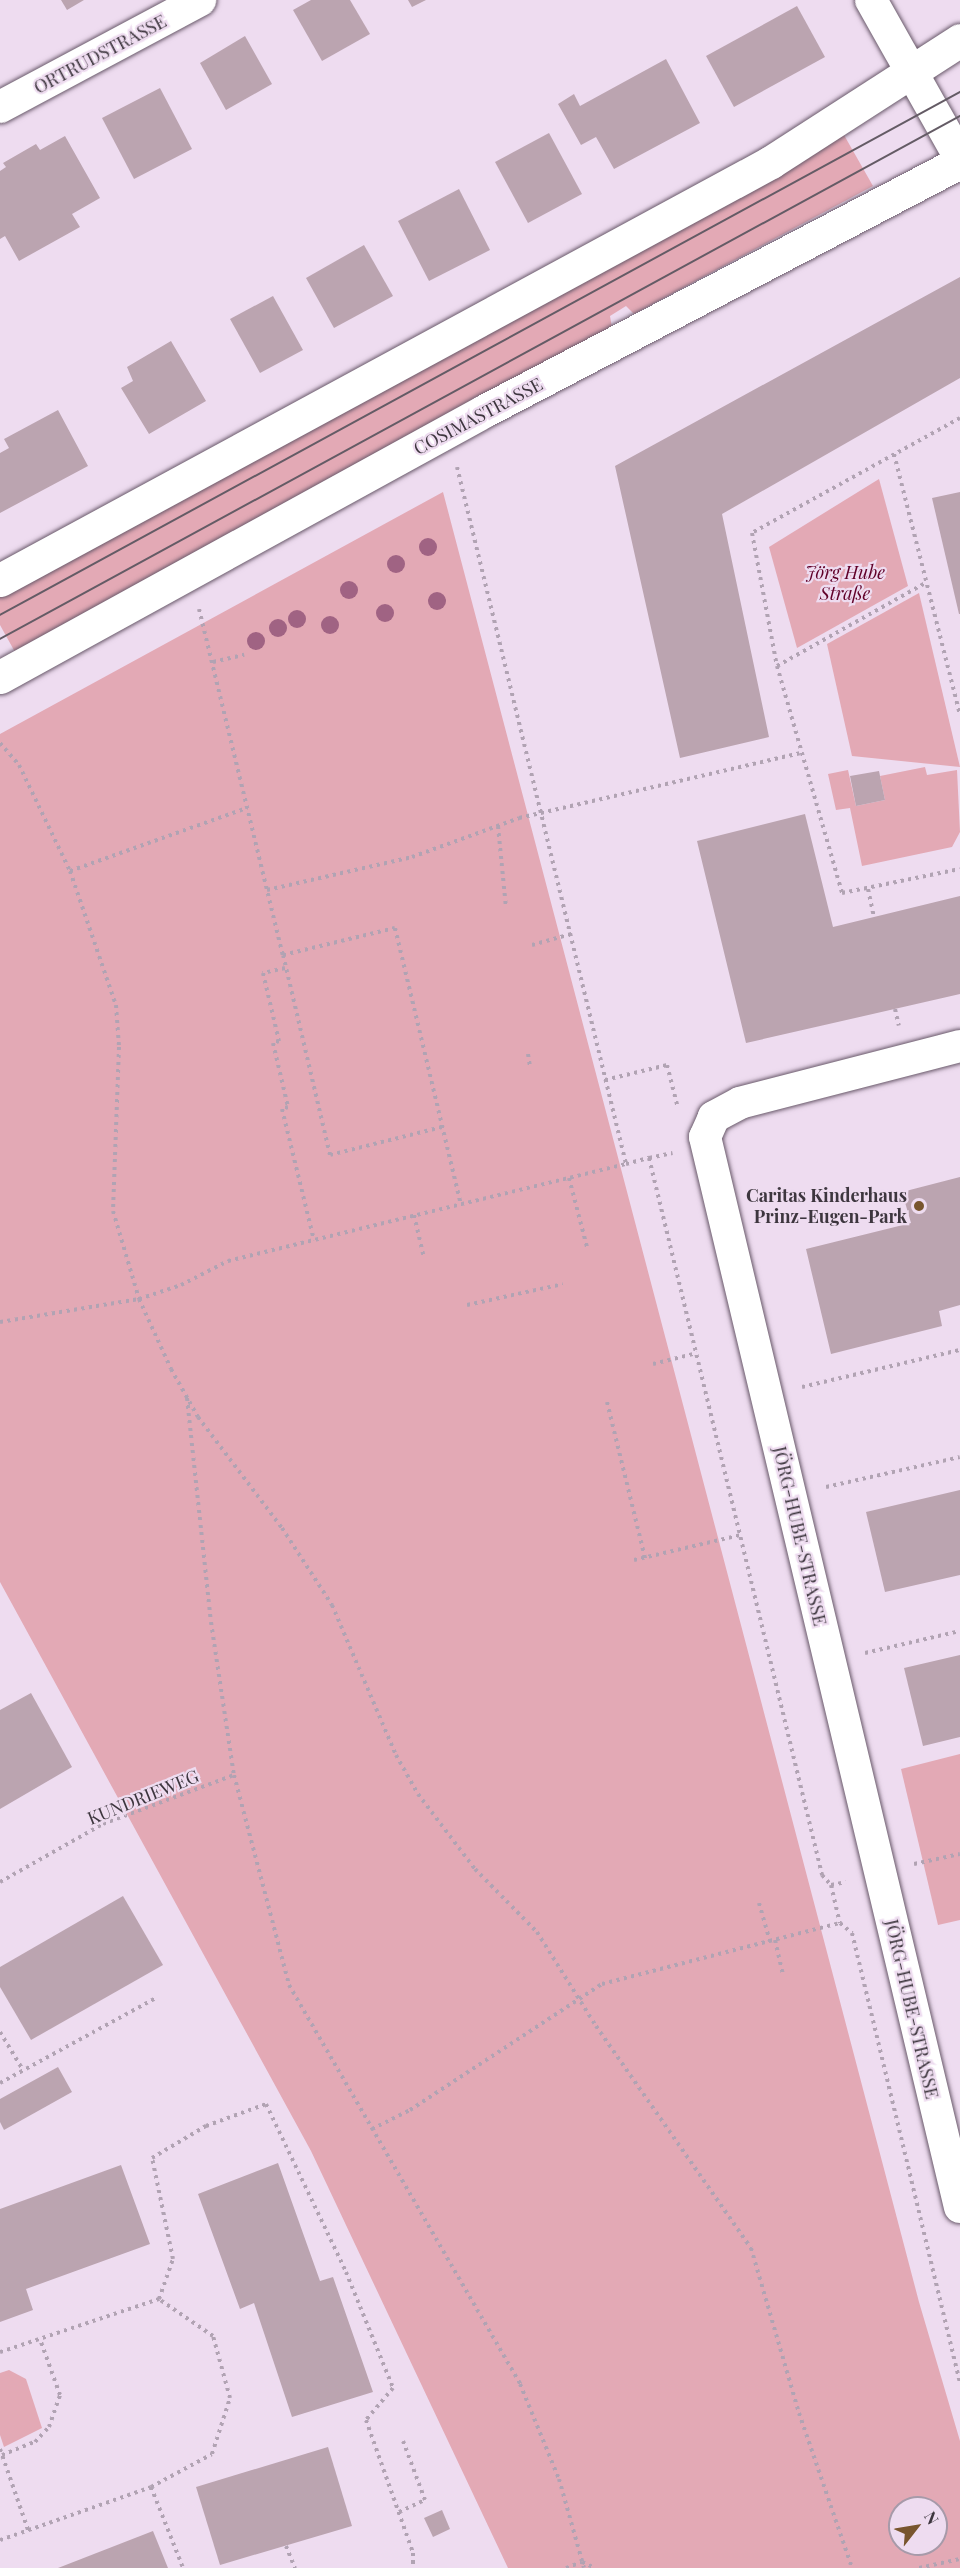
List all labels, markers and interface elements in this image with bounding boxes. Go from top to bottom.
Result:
street label: ORTRUDSTRASSE [30,10,170,98]
street label: COSIMASTRASSE [410,373,546,459]
park label: Jörg Hube Straße [805,562,885,604]
place label: Caritas Kinderhaus Prinz-Eugen-Park [746,1185,907,1228]
marker: Caritas Kinderhaus Prinz-Eugen-Park [912,1199,926,1213]
street label: JÖRG-HUBE-STRASSE [769,1444,831,1628]
street label: KUNDRIEWEG [84,1765,202,1829]
street label: JÖRG-HUBE-STRASSE [881,1917,943,2101]
north arrow [888,2496,948,2556]
text: N [920,2507,944,2528]

